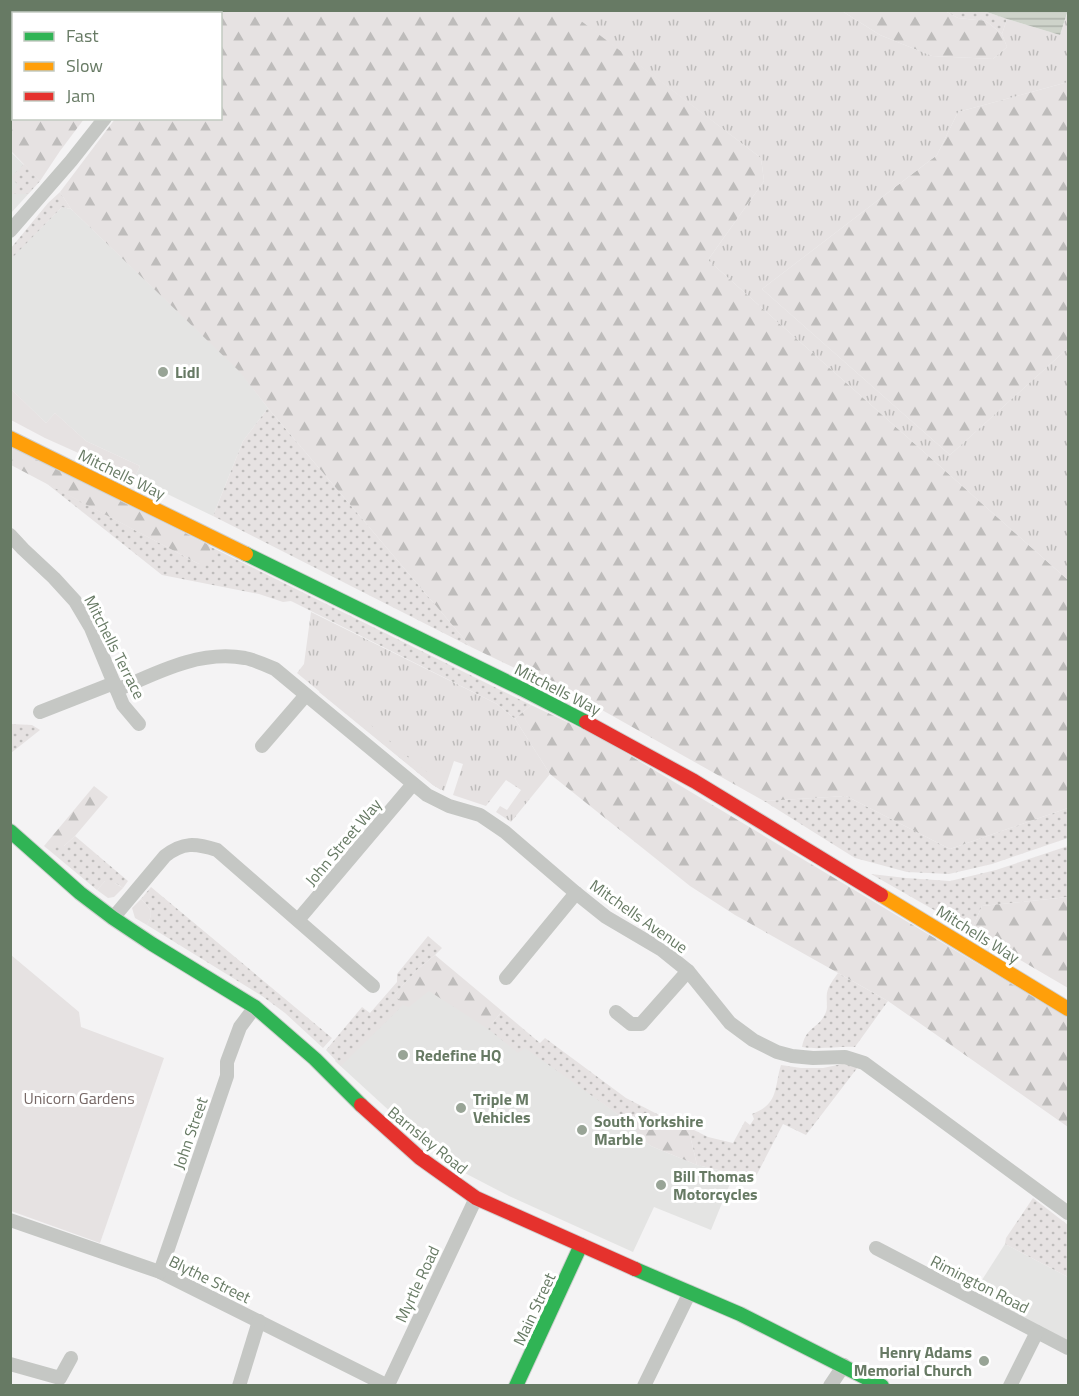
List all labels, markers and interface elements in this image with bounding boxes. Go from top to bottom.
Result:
legend [12,12,222,120]
text: Fast [66,22,99,49]
text: Slow [66,52,103,79]
text: Jam [66,82,95,109]
place label: Lidl [175,360,200,384]
marker: Lidl [156,365,170,379]
street label: Mitchells Way [74,443,170,506]
street label: Mitchells Terrace [79,591,151,703]
street label: Mitchells Way [511,657,606,721]
street label: John Street Way [299,793,387,891]
street label: Mitchells Avenue [585,873,693,959]
street label: Mitchells Way [932,899,1025,969]
place label: Redefine HQ [415,1043,502,1067]
marker: Redefine HQ [396,1048,410,1062]
park label: Unicorn Gardens [23,1086,135,1110]
place label: Triple M Vehicles [473,1087,531,1129]
street label: John Street [166,1093,214,1172]
street label: Barnsley Road [383,1100,473,1180]
marker: Triple M Vehicles [454,1101,468,1115]
place label: South Yorkshire Marble [594,1109,703,1151]
marker: South Yorkshire Marble [575,1123,589,1137]
place label: Bill Thomas Motorcycles [673,1164,758,1206]
marker: Bill Thomas Motorcycles [654,1178,668,1192]
street label: Myrtle Road [389,1242,445,1326]
street label: Blythe Street [165,1249,255,1309]
street label: Rimington Road [926,1249,1034,1319]
street label: Main Street [507,1268,562,1350]
place label: Henry Adams Memorial Church [854,1340,972,1382]
marker: Henry Adams Memorial Church [977,1354,991,1368]

